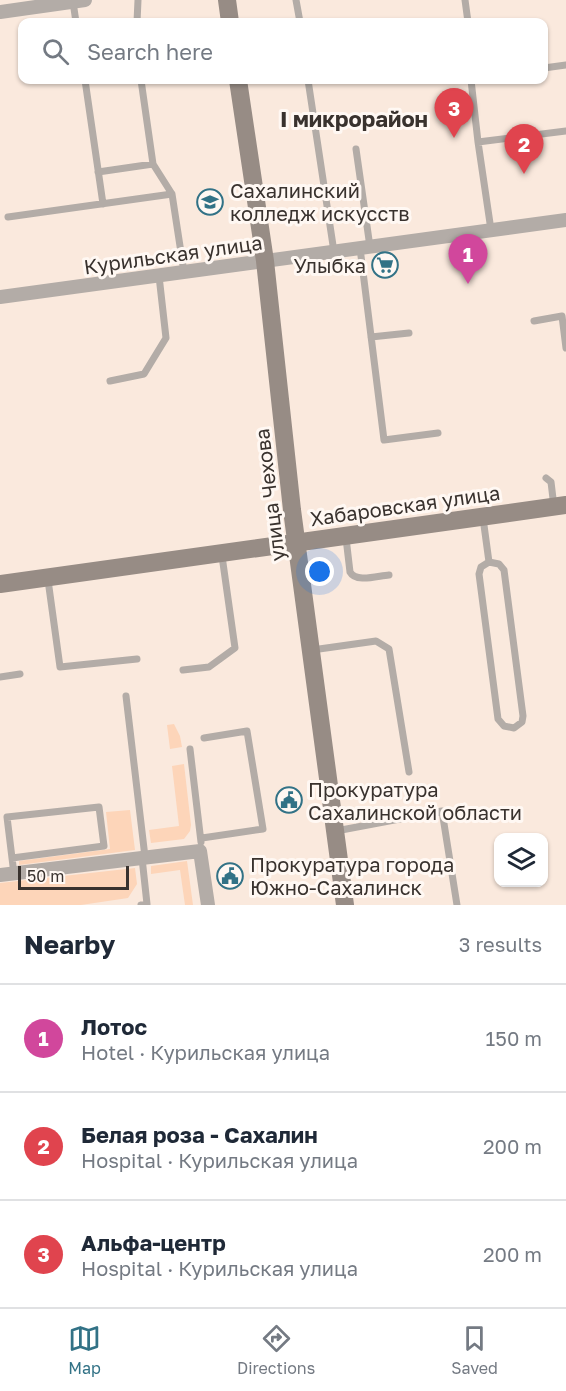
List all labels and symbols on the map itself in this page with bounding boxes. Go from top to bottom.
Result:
pin: 3 [434,88,474,138]
district label: I микрорайон [280,105,428,132]
pin: 2 [504,124,544,174]
place label: Сахалинский колледж искусств [230,178,410,225]
school or university icon: Сахалинский колледж искусств [195,187,225,217]
street label: Курильская улица [82,230,264,278]
pin: 1 [448,234,488,284]
supermarket icon: Улыбка [370,250,400,280]
place label: Улыбка [293,253,366,277]
street label: улица Чехова [249,427,289,563]
street label: Хабаровская улица [308,480,502,530]
your location [305,557,334,586]
place label: Прокуратура Сахалинской области [308,777,522,824]
public building icon: Прокуратура Сахалинской области [274,785,304,815]
place label: Прокуратура города Южно-Сахалинск [250,852,454,899]
public building icon: Прокуратура города Южно-Сахалинск [215,861,245,891]
scale bar [18,863,129,890]

